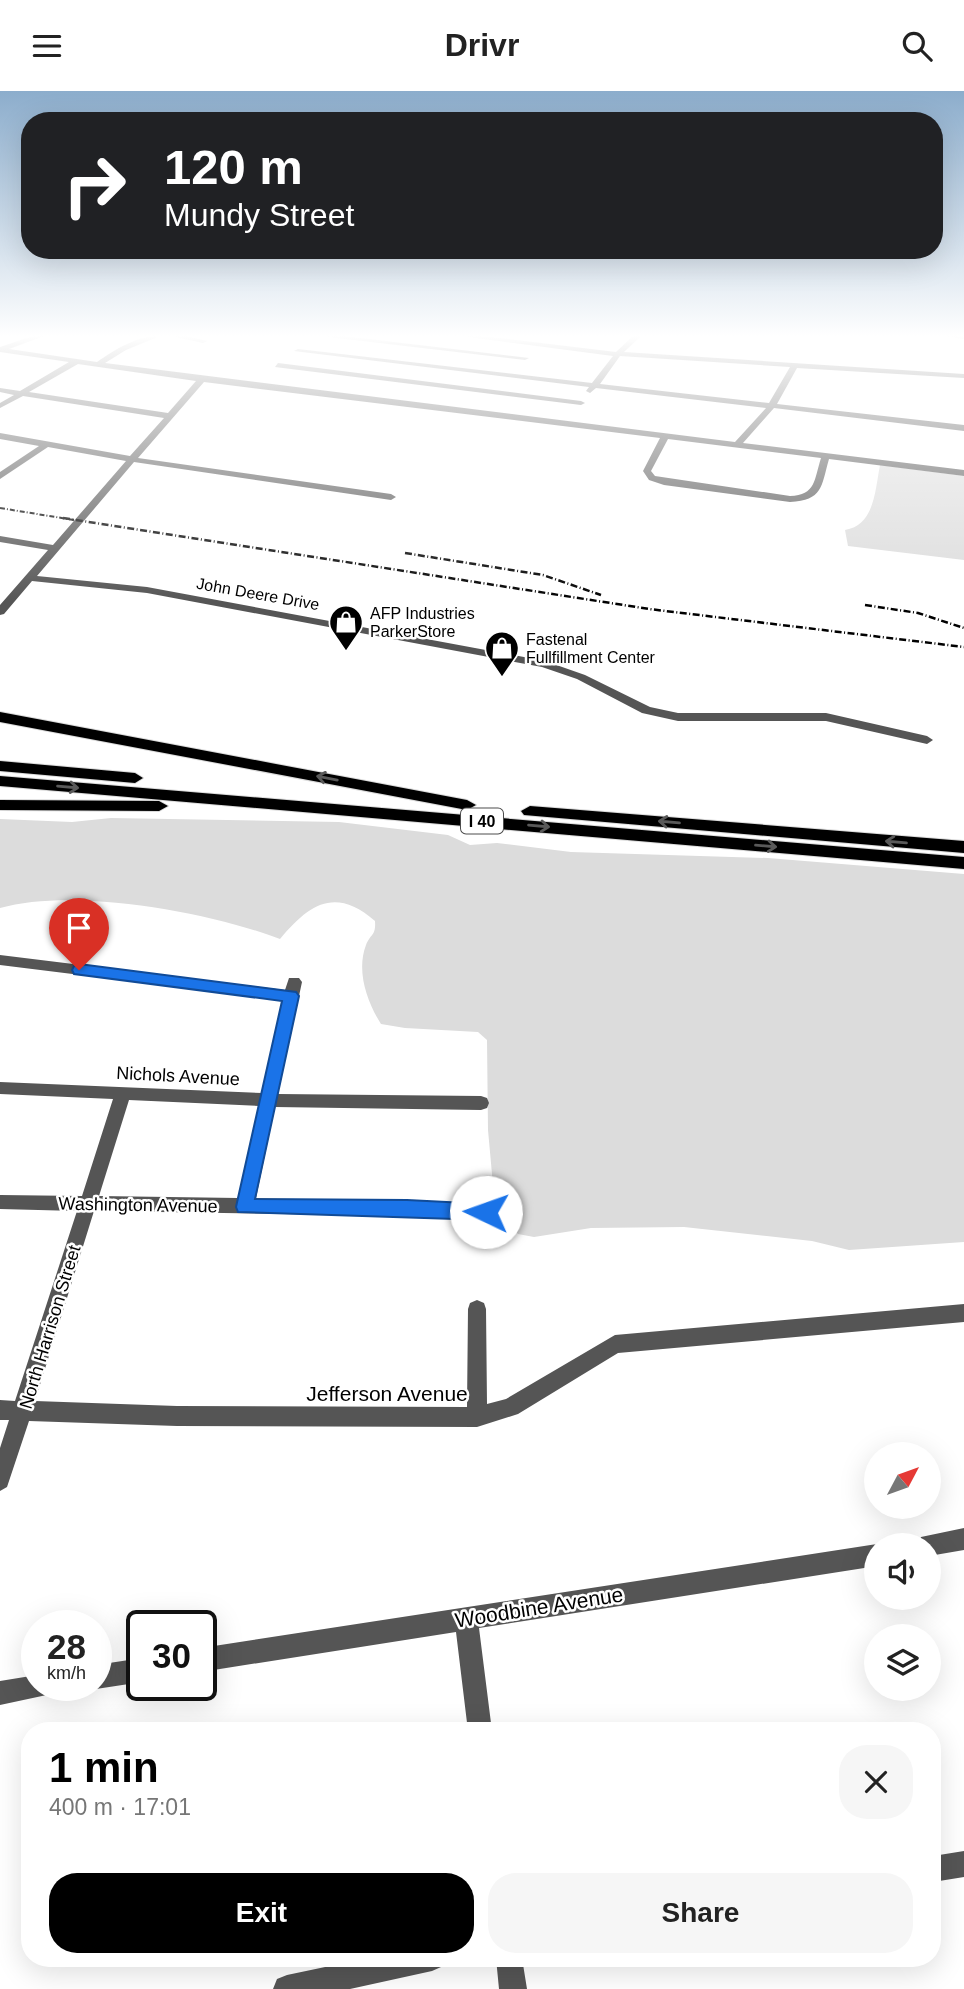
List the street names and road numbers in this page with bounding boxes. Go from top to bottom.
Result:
street label: John Deere Drive [195,575,321,613]
road number: I 40 [461,809,503,834]
street label: Nichols Avenue [116,1063,240,1089]
street label: Washington Avenue [58,1194,218,1216]
street label: North Harrison Street [16,1243,84,1411]
street label: Jefferson Avenue [306,1382,468,1405]
street label: Woodbine Avenue [453,1582,625,1632]

